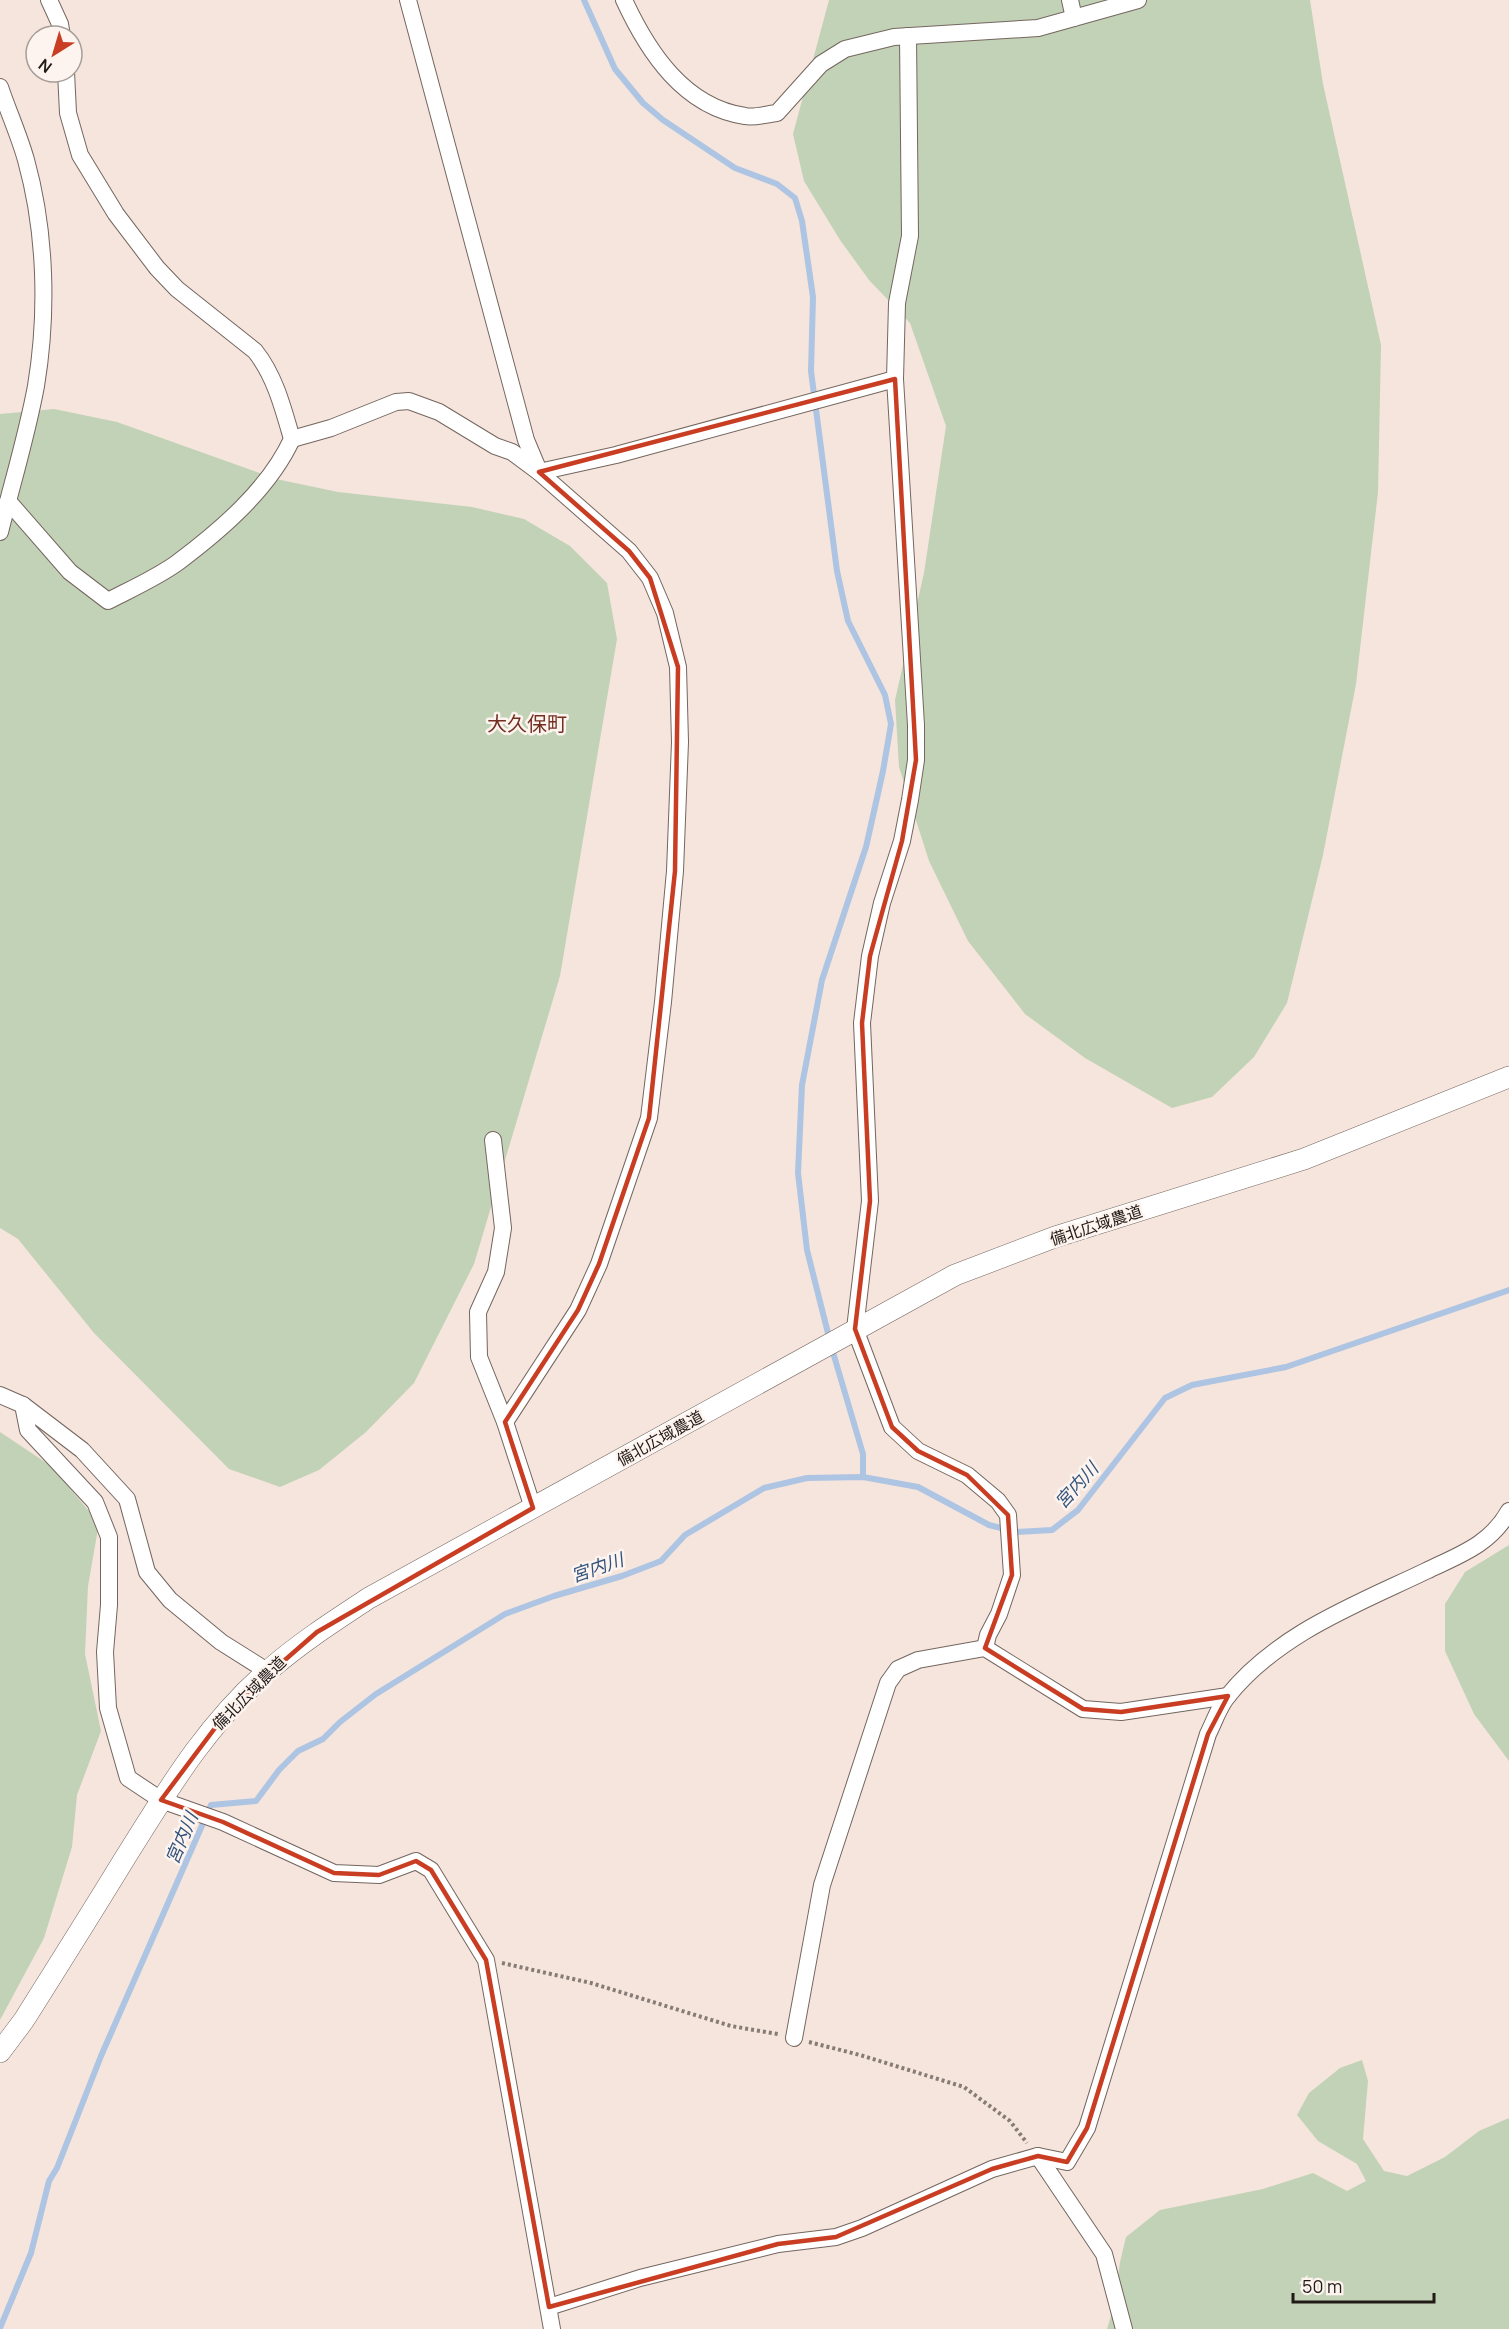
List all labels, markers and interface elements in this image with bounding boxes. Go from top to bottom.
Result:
north arrow [24,24,84,84]
text: N [34,54,56,78]
district label: 大久保町 [487,710,567,737]
street label: 備北広域農道 [1047,1200,1145,1250]
street label: 備北広域農道 [613,1405,707,1471]
water label: 宮内川 [1049,1455,1104,1513]
water label: 宮内川 [568,1546,628,1587]
street label: 備北広域農道 [207,1651,291,1735]
water label: 宮内川 [159,1807,203,1868]
scale bar [1293,2266,1434,2304]
text: 50 m [1302,2274,1342,2298]

